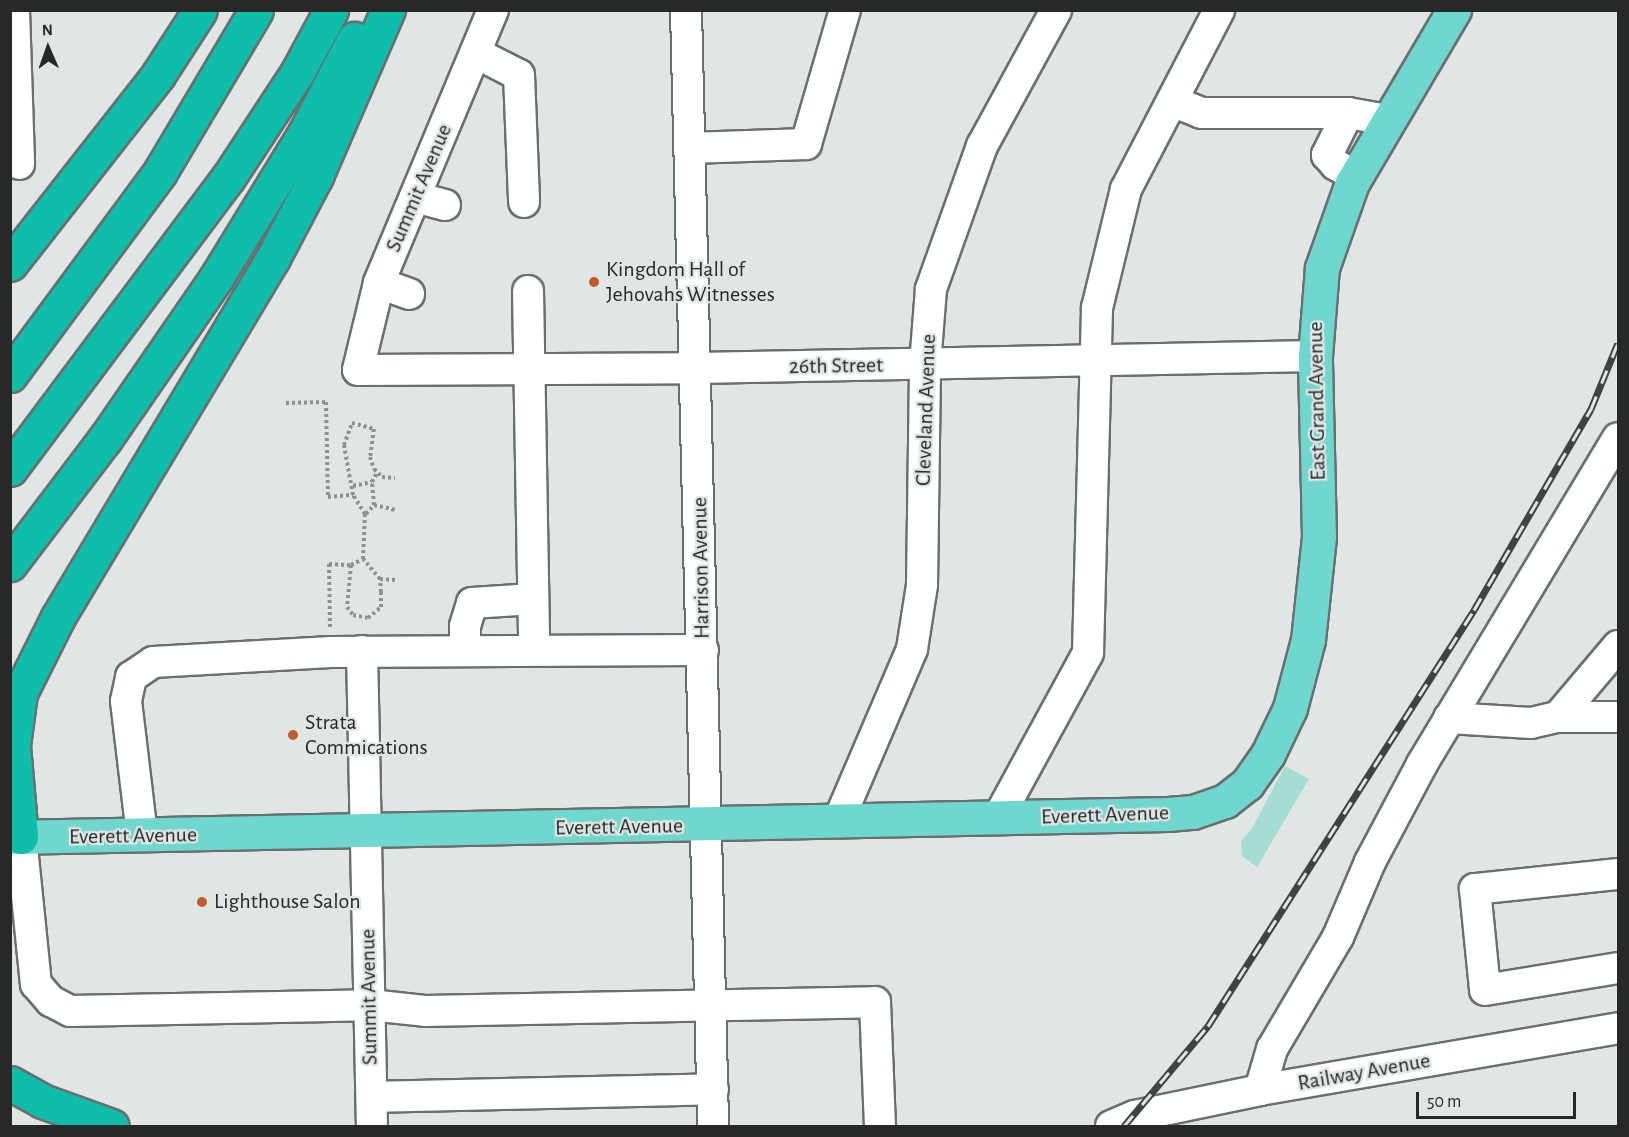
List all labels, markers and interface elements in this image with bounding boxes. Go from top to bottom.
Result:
north arrow [18,18,78,78]
text: N [42,22,53,38]
street label: Summit Avenue [380,120,458,256]
place label: Kingdom Hall of Jehovahs Witnesses [606,256,775,308]
marker: Kingdom Hall of Jehovahs Witnesses [587,275,601,289]
street label: East Grand Avenue [1302,321,1332,481]
street label: Cleveland Avenue [910,334,942,486]
street label: 26th Street [789,352,883,380]
street label: Harrison Avenue [687,497,715,639]
place label: Strata Commications [305,709,428,760]
marker: Strata Commications [286,728,300,742]
street label: Everett Avenue [1041,800,1169,830]
street label: Everett Avenue [555,813,683,841]
street label: Everett Avenue [69,822,197,850]
place label: Lighthouse Salon [214,889,360,915]
marker: Lighthouse Salon [195,895,209,909]
street label: Summit Avenue [355,929,383,1065]
street label: Railway Avenue [1296,1047,1432,1097]
scale bar [1419,1080,1580,1118]
text: 50 m [1427,1093,1461,1111]

